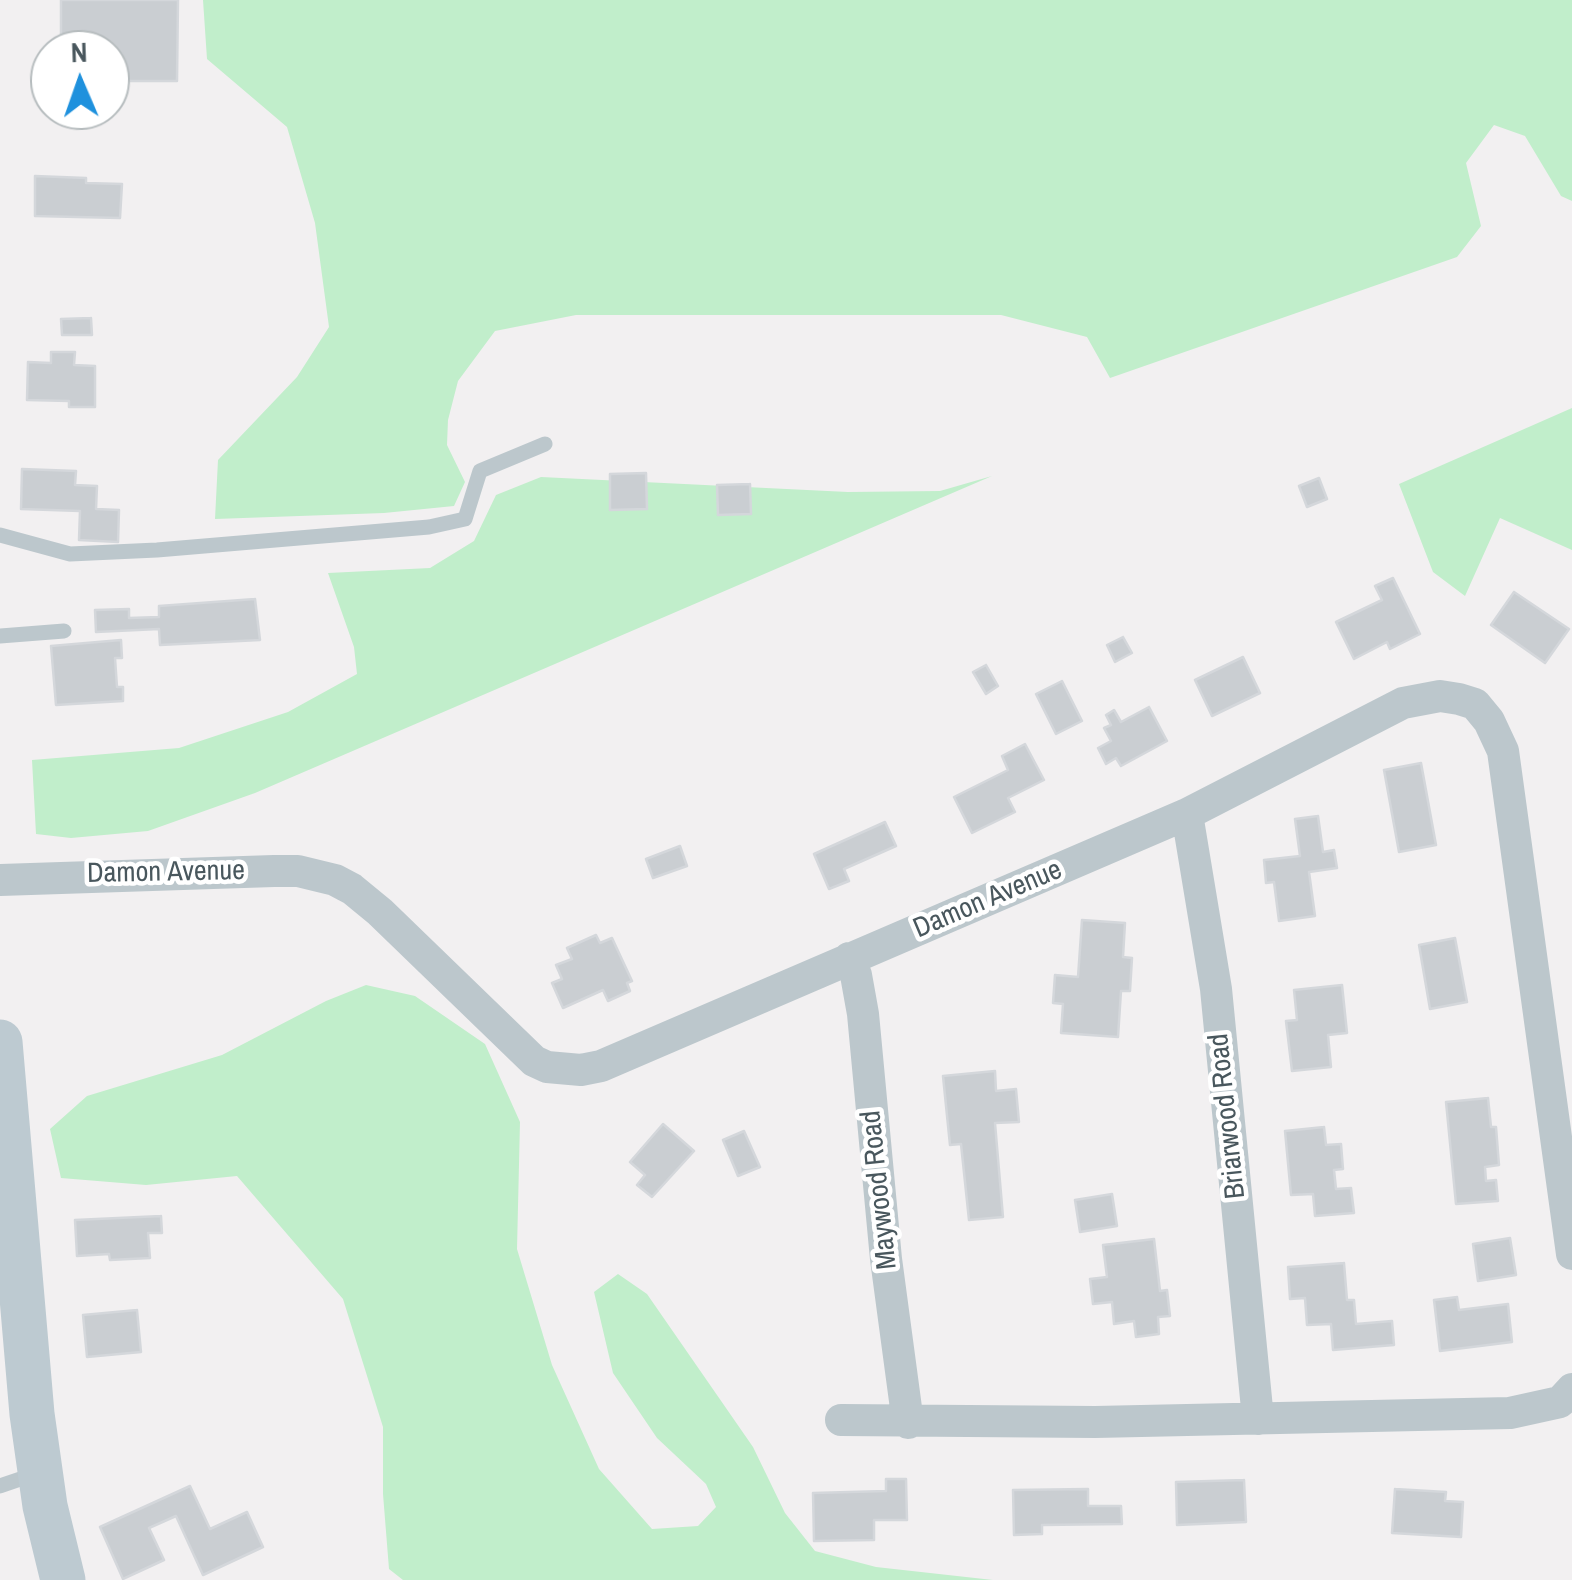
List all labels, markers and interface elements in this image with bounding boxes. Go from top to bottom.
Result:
north arrow [30,30,130,130]
text: N [70,33,88,71]
street label: Damon Avenue [909,854,1067,946]
street label: Damon Avenue [87,855,245,891]
street label: Briarwood Road [1203,1032,1253,1200]
street label: Maywood Road [855,1109,905,1271]

